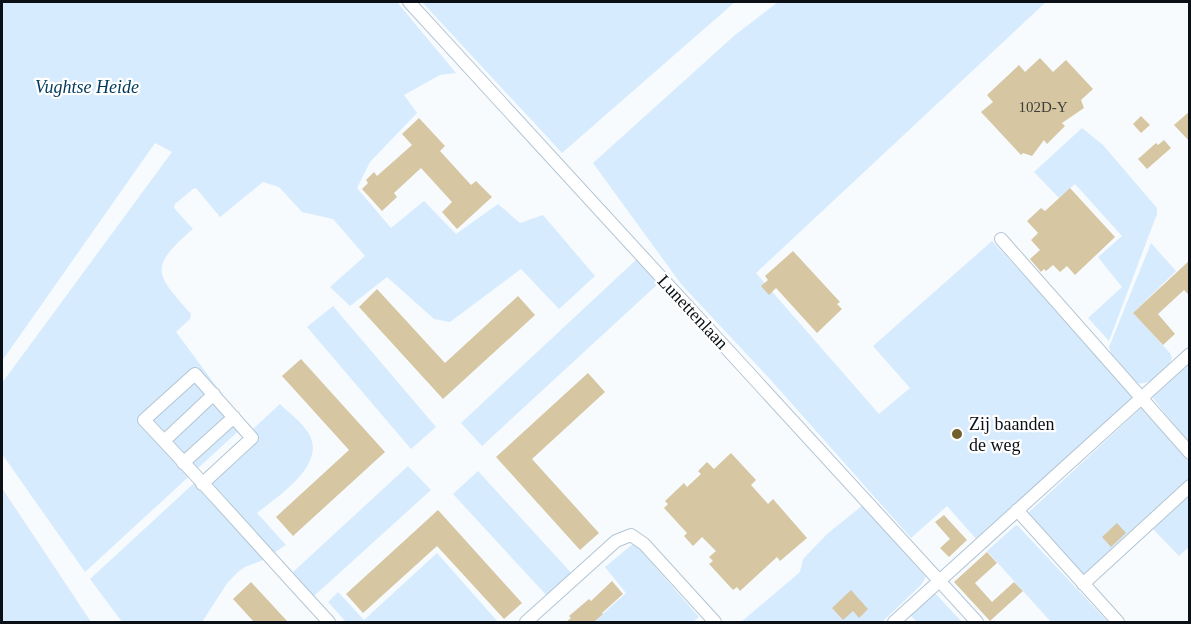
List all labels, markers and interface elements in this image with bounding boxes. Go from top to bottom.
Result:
park label: Vughtse Heide [35,77,139,97]
house number: 102D-Y [1018,99,1068,115]
street label: Lunettenlaan [654,271,732,353]
place label: Zij baanden de weg [969,414,1054,455]
marker: Zij baanden de weg [950,427,964,441]

